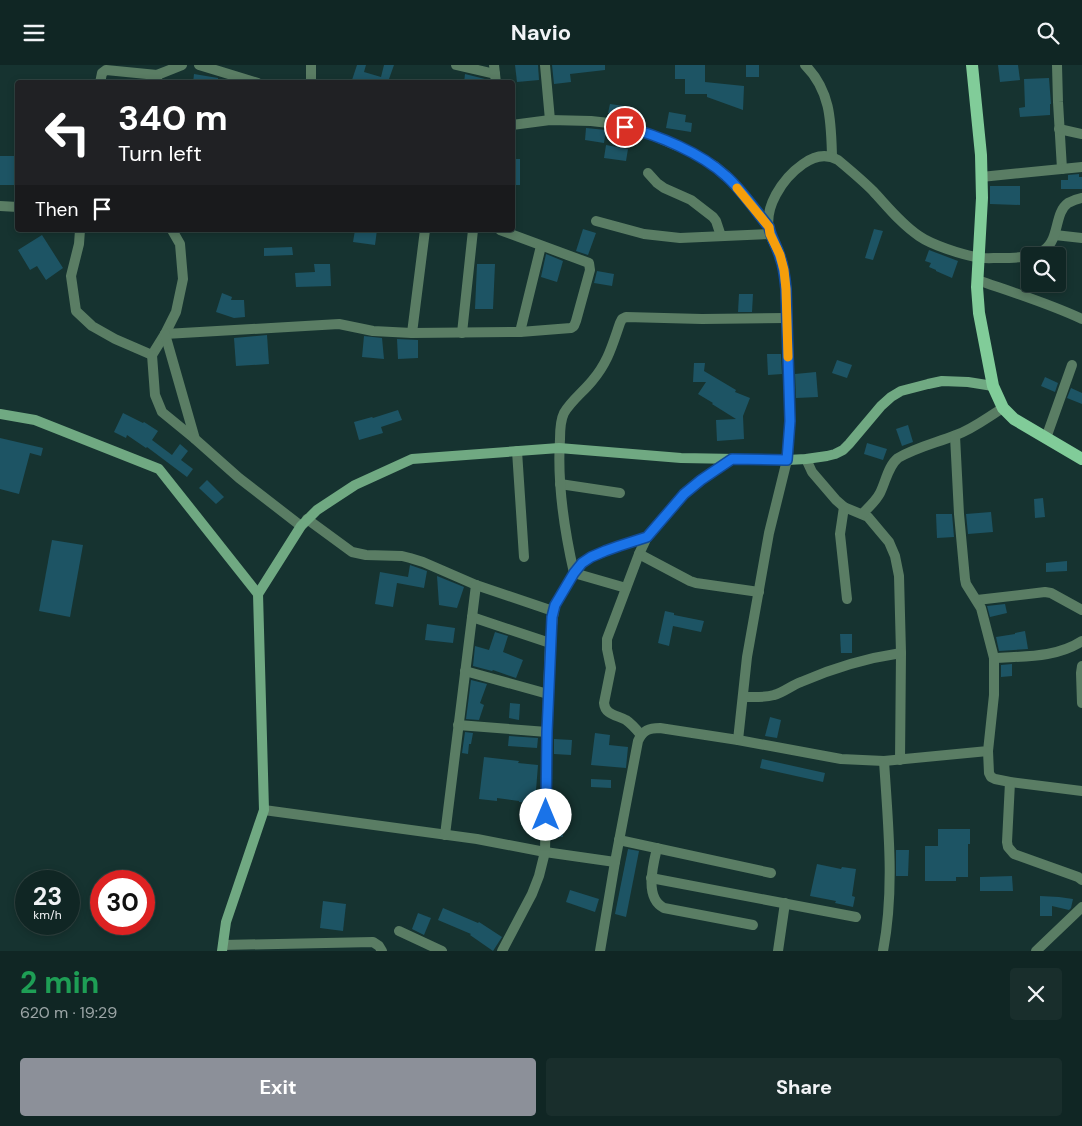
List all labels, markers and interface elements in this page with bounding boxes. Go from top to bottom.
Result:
text: Navio [511,18,571,47]
icon: menu [20,19,48,47]
icon: search [1034,19,1062,47]
text: 340 m [118,95,228,141]
icon: left [35,100,100,165]
pin [604,106,646,148]
icon: arrive [611,113,639,141]
text: Turn left [118,139,202,168]
icon: arrive [88,195,116,223]
text: Then [35,197,78,222]
map controls [1021,247,1066,292]
button: search [1021,247,1066,292]
position arrow [519,788,571,840]
speed limit sign: 30 [90,870,155,935]
text: 23 [33,880,62,913]
text: km/h [33,907,62,923]
text: 2 min [20,963,99,1002]
button: close [1010,968,1062,1020]
text: 620 m · 19:29 [20,1002,117,1023]
button: Exit [20,1058,536,1116]
button: Share [546,1058,1062,1116]

